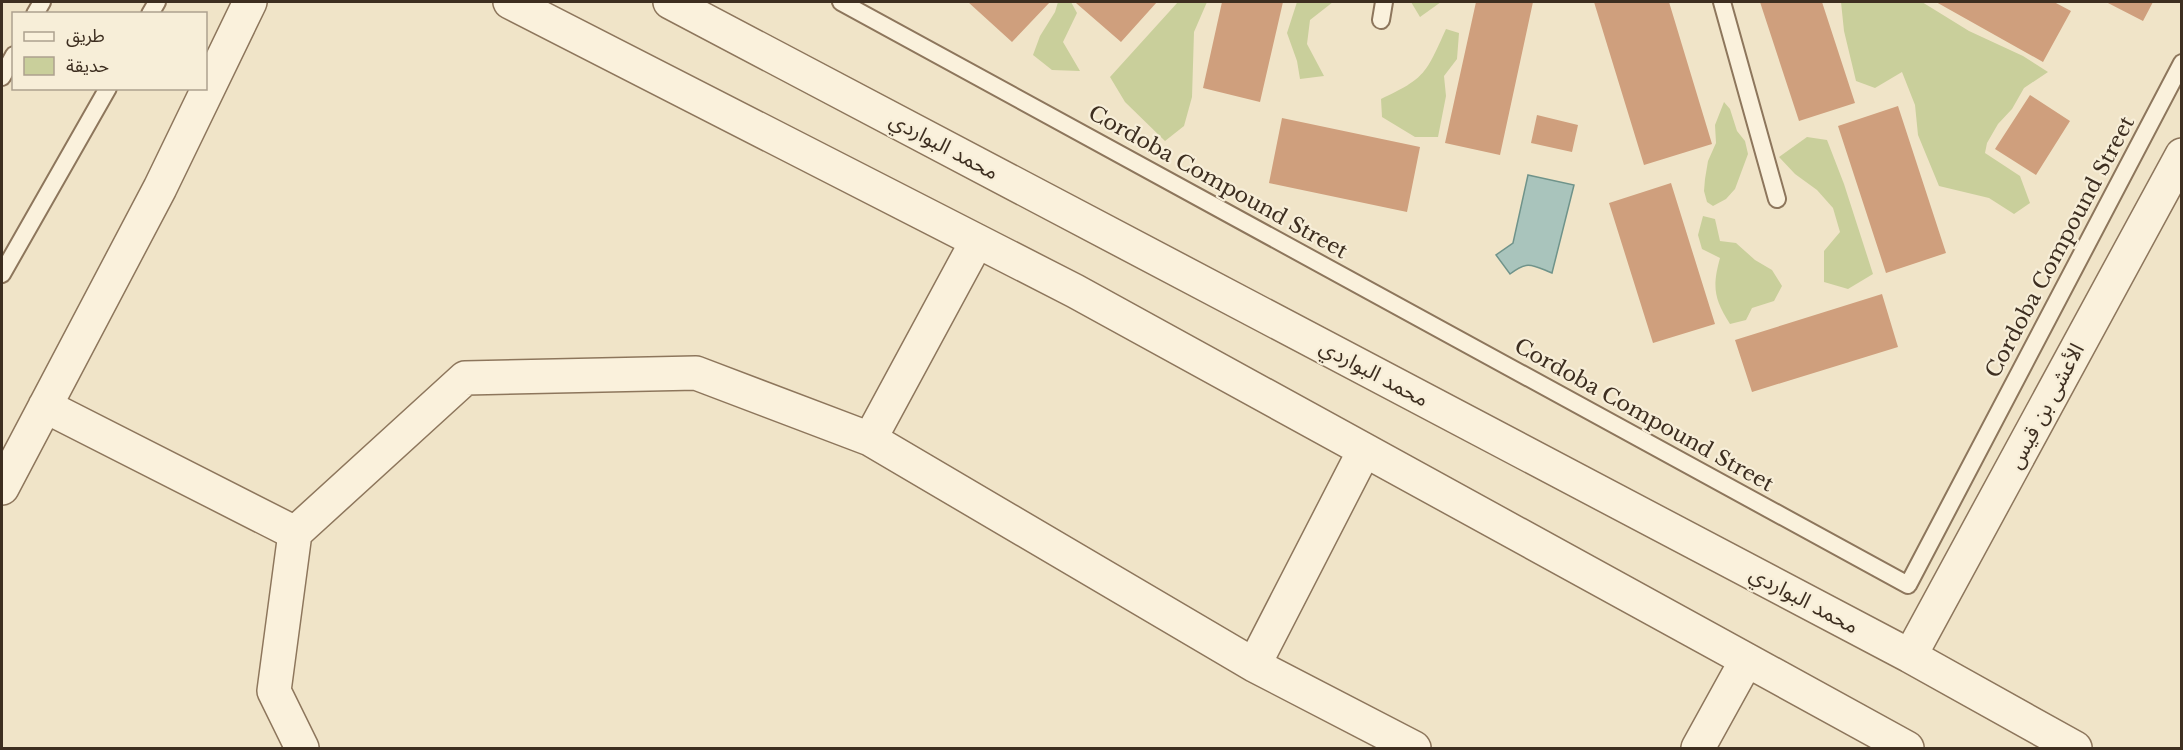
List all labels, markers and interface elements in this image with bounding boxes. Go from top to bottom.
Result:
legend [12,12,207,90]
text: طريق [66,25,105,47]
text: حديقة [66,55,109,77]
street label: Cordoba Compound Street [1084,100,1352,264]
street label: محمد البواردي [884,107,1003,188]
street label: Cordoba Compound Street [1980,112,2140,382]
street label: Cordoba Compound Street [1510,333,1778,497]
street label: محمد البواردي [1314,334,1433,415]
street label: الأعشى بن قيس [2002,339,2090,473]
street label: محمد البواردي [1744,561,1863,642]

